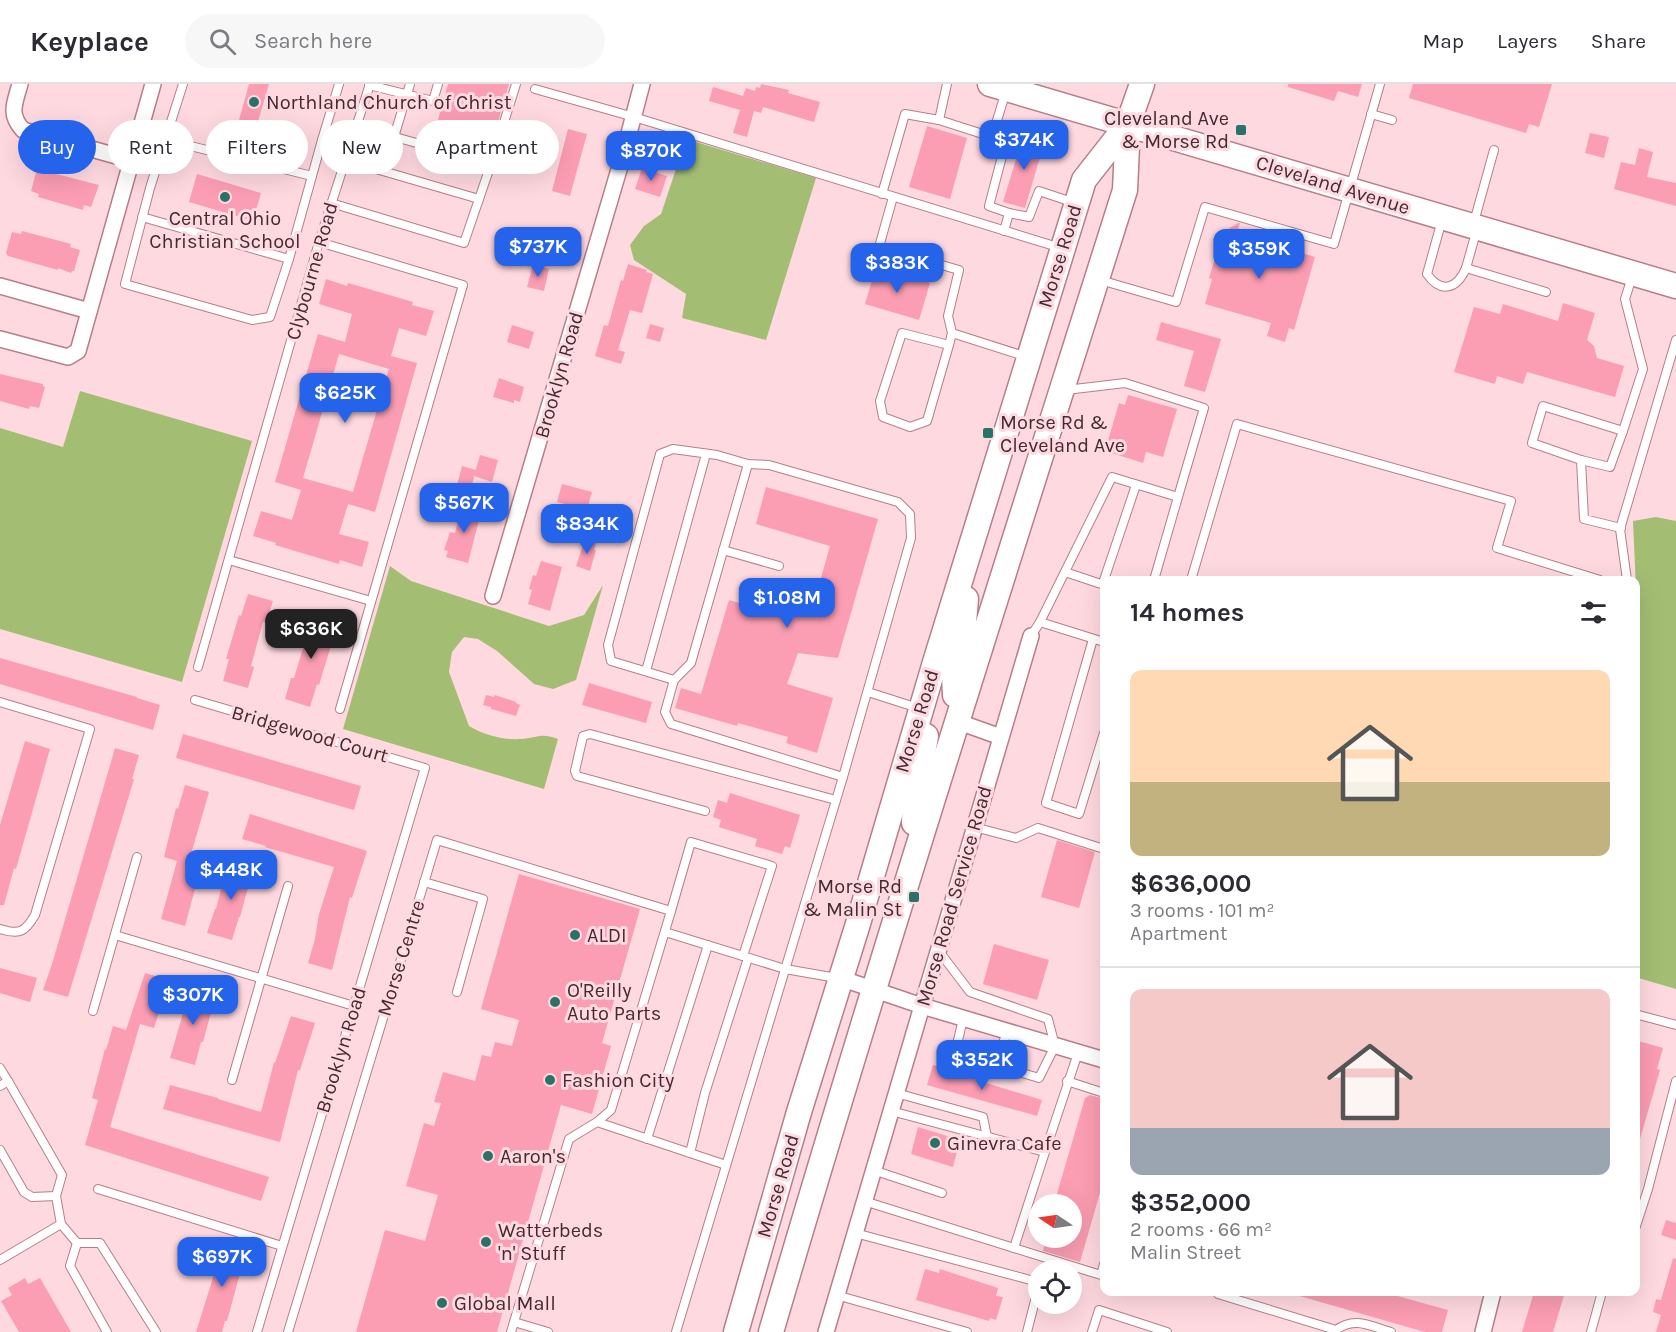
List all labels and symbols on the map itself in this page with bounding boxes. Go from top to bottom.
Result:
place label: Northland Church of Christ [266,91,512,114]
marker: Northland Church of Christ [247,95,261,109]
place label: Cleveland Ave & Morse Rd [1104,107,1229,153]
pin: $374K [982,120,1066,171]
marker: Cleveland Ave & Morse Rd [1234,123,1248,137]
pin: $870K [609,131,693,182]
street label: Cleveland Avenue [1253,151,1413,219]
marker: Central Ohio Christian School [218,190,232,204]
street label: Clybourne Road [281,199,343,343]
street label: Morse Road [1033,202,1087,310]
place label: Central Ohio Christian School [149,207,301,253]
pin: $737K [496,227,580,278]
pin: $359K [1217,229,1301,280]
pin: $383K [855,243,939,294]
street label: Brooklyn Road [530,309,588,441]
pin: $625K [303,373,387,424]
place label: Morse Rd & Cleveland Ave [1000,411,1125,457]
marker: Morse Rd & Cleveland Ave [981,426,995,440]
pin: $567K [422,483,506,534]
pin: $834K [545,504,629,555]
pin: $1.08M [738,578,836,629]
pin: $636K [269,609,353,660]
street label: Morse Road [890,667,944,775]
street label: Bridgewood Court [229,701,392,768]
street label: Morse Road Service Road [911,783,997,1009]
pin: $448K [189,850,273,901]
place label: Morse Rd & Malin St [803,875,902,921]
marker: Morse Rd & Malin St [907,890,921,904]
street label: Morse Centre [372,897,430,1019]
place label: ALDI [587,924,627,947]
marker: ALDI [568,928,582,942]
pin: $307K [151,975,235,1026]
place label: O'Reilly Auto Parts [567,979,661,1025]
street label: Brooklyn Road [311,984,371,1116]
marker: O'Reilly Auto Parts [548,995,562,1009]
pin: $352K [940,1040,1024,1091]
place label: Fashion City [562,1069,674,1092]
marker: Fashion City [543,1073,557,1087]
street label: Morse Road [752,1132,804,1240]
place label: Ginevra Cafe [947,1132,1062,1155]
marker: Ginevra Cafe [928,1136,942,1150]
place label: Aaron's [500,1145,566,1168]
marker: Aaron's [481,1149,495,1163]
north arrow [1028,1194,1082,1248]
place label: Watterbeds 'n' Stuff [498,1219,603,1265]
marker: Watterbeds 'n' Stuff [479,1235,493,1249]
pin: $697K [180,1237,264,1288]
place label: Global Mall [454,1292,556,1315]
marker: Global Mall [435,1296,449,1310]

